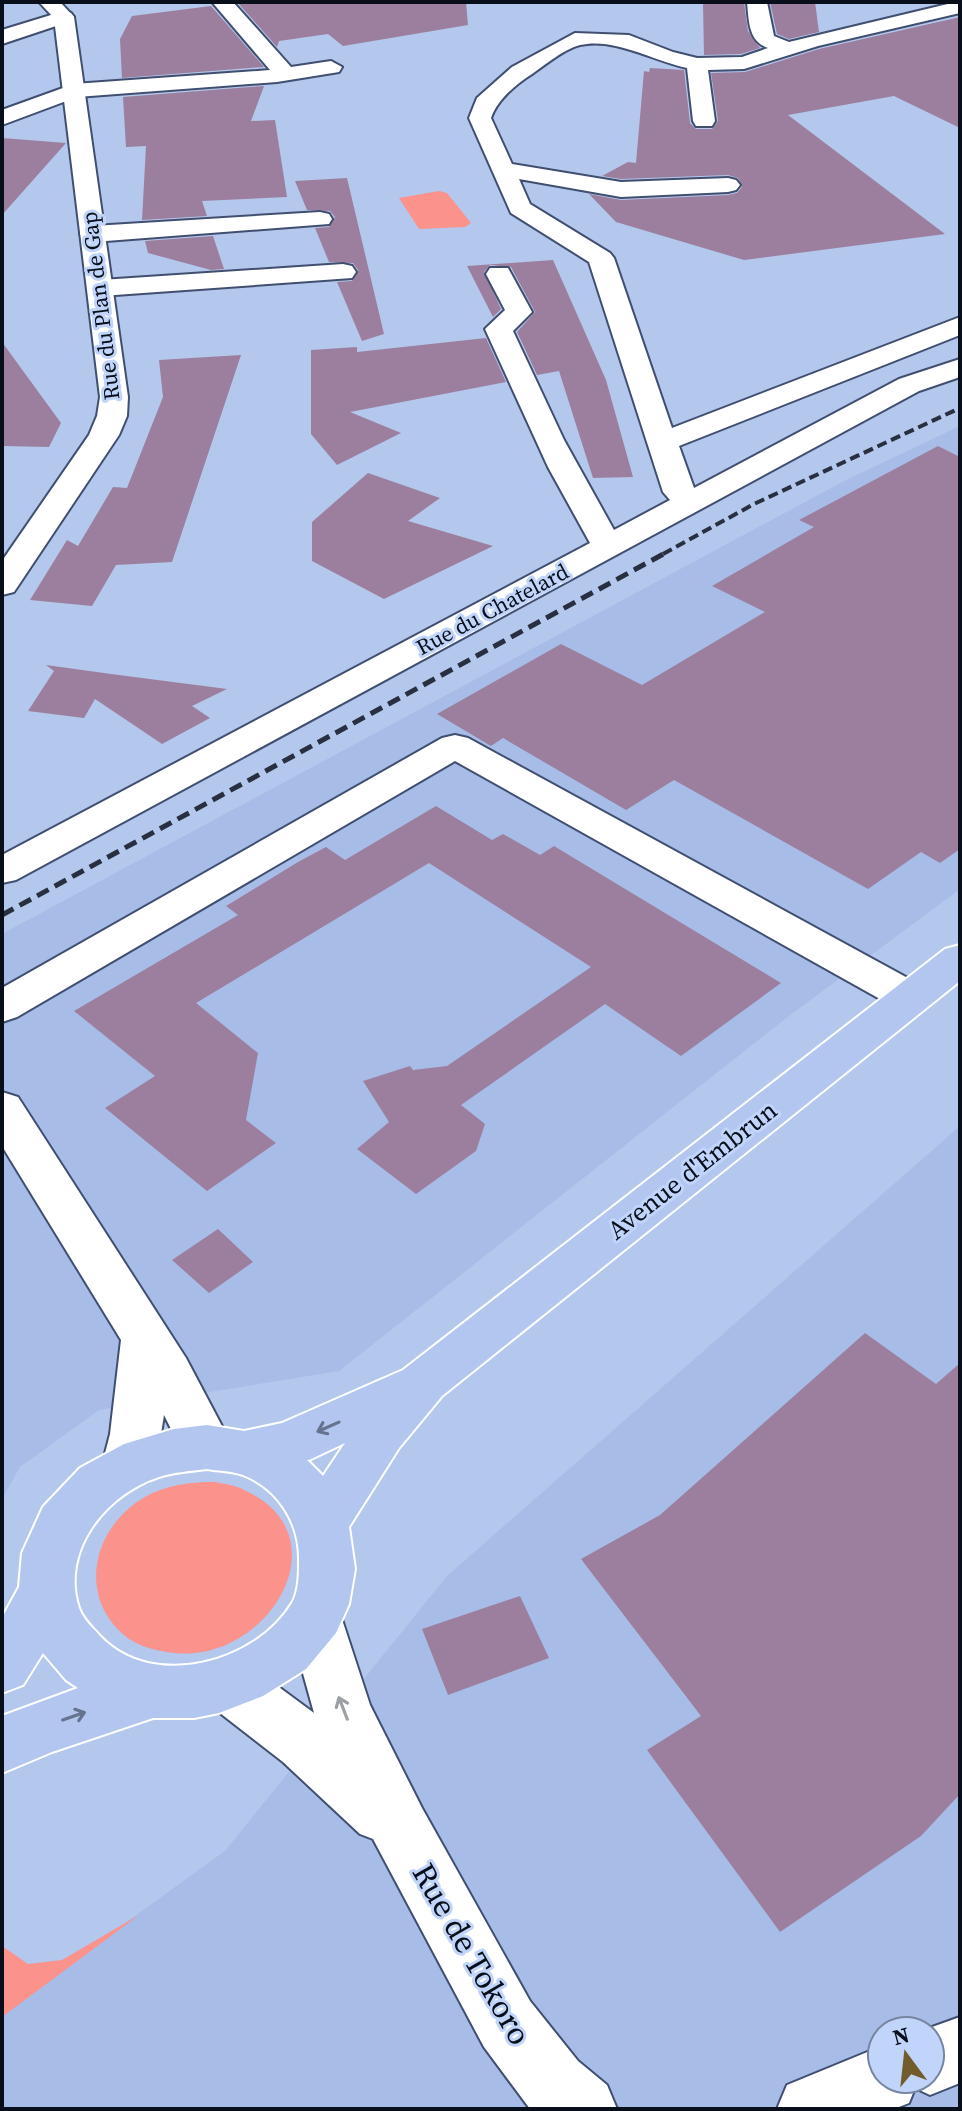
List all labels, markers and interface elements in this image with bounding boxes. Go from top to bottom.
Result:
street label: Rue du Plan de Gap [74,210,126,402]
street label: Rue du Chatelard [410,556,574,662]
street label: Avenue d'Embrun [600,1092,784,1248]
one-way arrow [317,1420,341,1435]
one-way arrow [335,1697,349,1721]
one-way arrow [62,1708,87,1723]
street label: Rue de Tokoro [402,1855,542,2053]
north arrow [866,2015,946,2095]
text: N [889,2019,912,2052]

